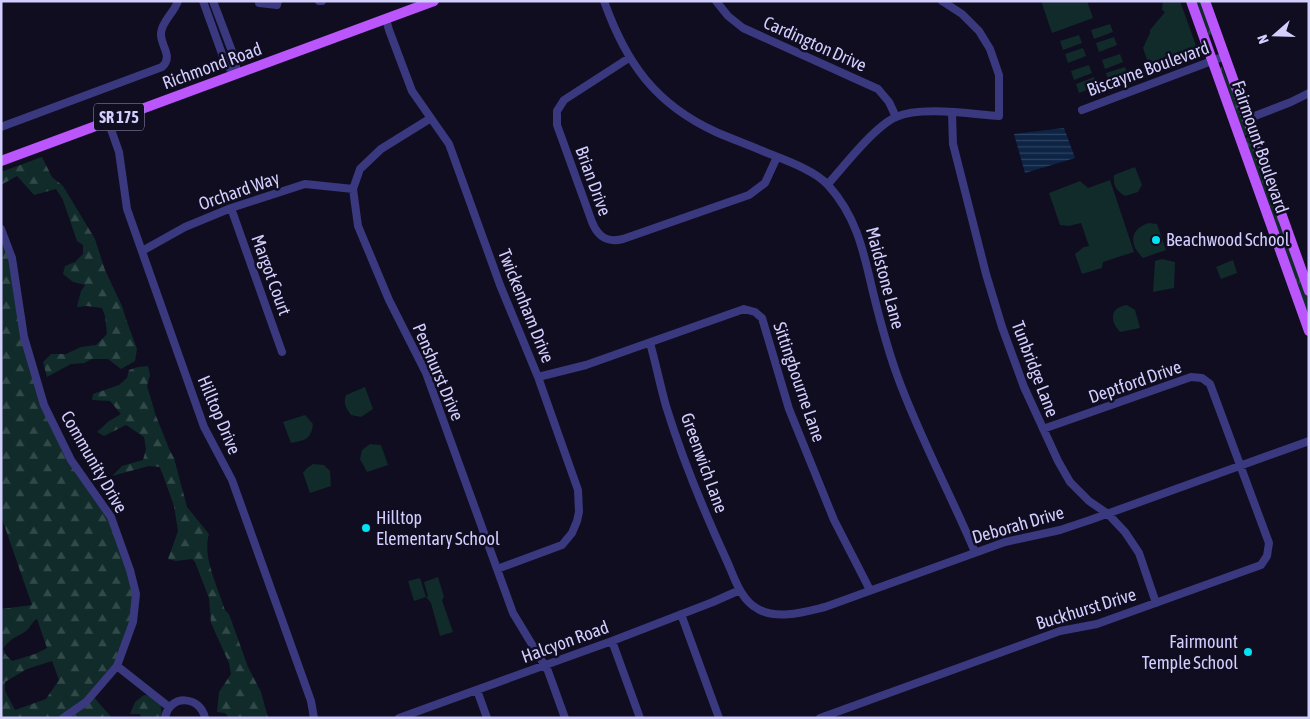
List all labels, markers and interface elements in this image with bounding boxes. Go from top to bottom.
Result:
north arrow [1250,10,1300,60]
street label: Cardington Drive [760,11,870,76]
text: N [1254,33,1272,46]
street label: Biscayne Boulevard [1084,37,1212,100]
street label: Richmond Road [159,38,264,93]
street label: Fairmount Boulevard [1228,78,1293,216]
road number: SR 175 [94,104,144,130]
street label: Brian Drive [571,143,616,218]
street label: Orchard Way [196,167,282,214]
street label: Maidstone Lane [862,225,909,331]
place label: Beachwood School [1166,229,1290,250]
street label: Margot Court [247,232,296,318]
marker: Beachwood School [1150,234,1162,246]
street label: Twickenham Drive [494,246,559,366]
street label: Tunbridge Lane [1008,318,1063,420]
street label: Sittingbourne Lane [769,319,830,444]
street label: Penshurst Drive [409,320,468,424]
street label: Deptford Drive [1086,356,1184,407]
street label: Hilltop Drive [193,372,245,457]
street label: Community Drive [57,407,132,516]
street label: Greenwich Lane [677,410,732,516]
street label: Deborah Drive [969,501,1066,548]
place label: Hilltop Elementary School [376,507,500,549]
marker: Hilltop Elementary School [360,522,372,534]
street label: Buckhurst Drive [1033,583,1138,634]
street label: Halcyon Road [518,616,611,667]
place label: Fairmount Temple School [1142,631,1238,673]
marker: Fairmount Temple School [1242,646,1254,658]

